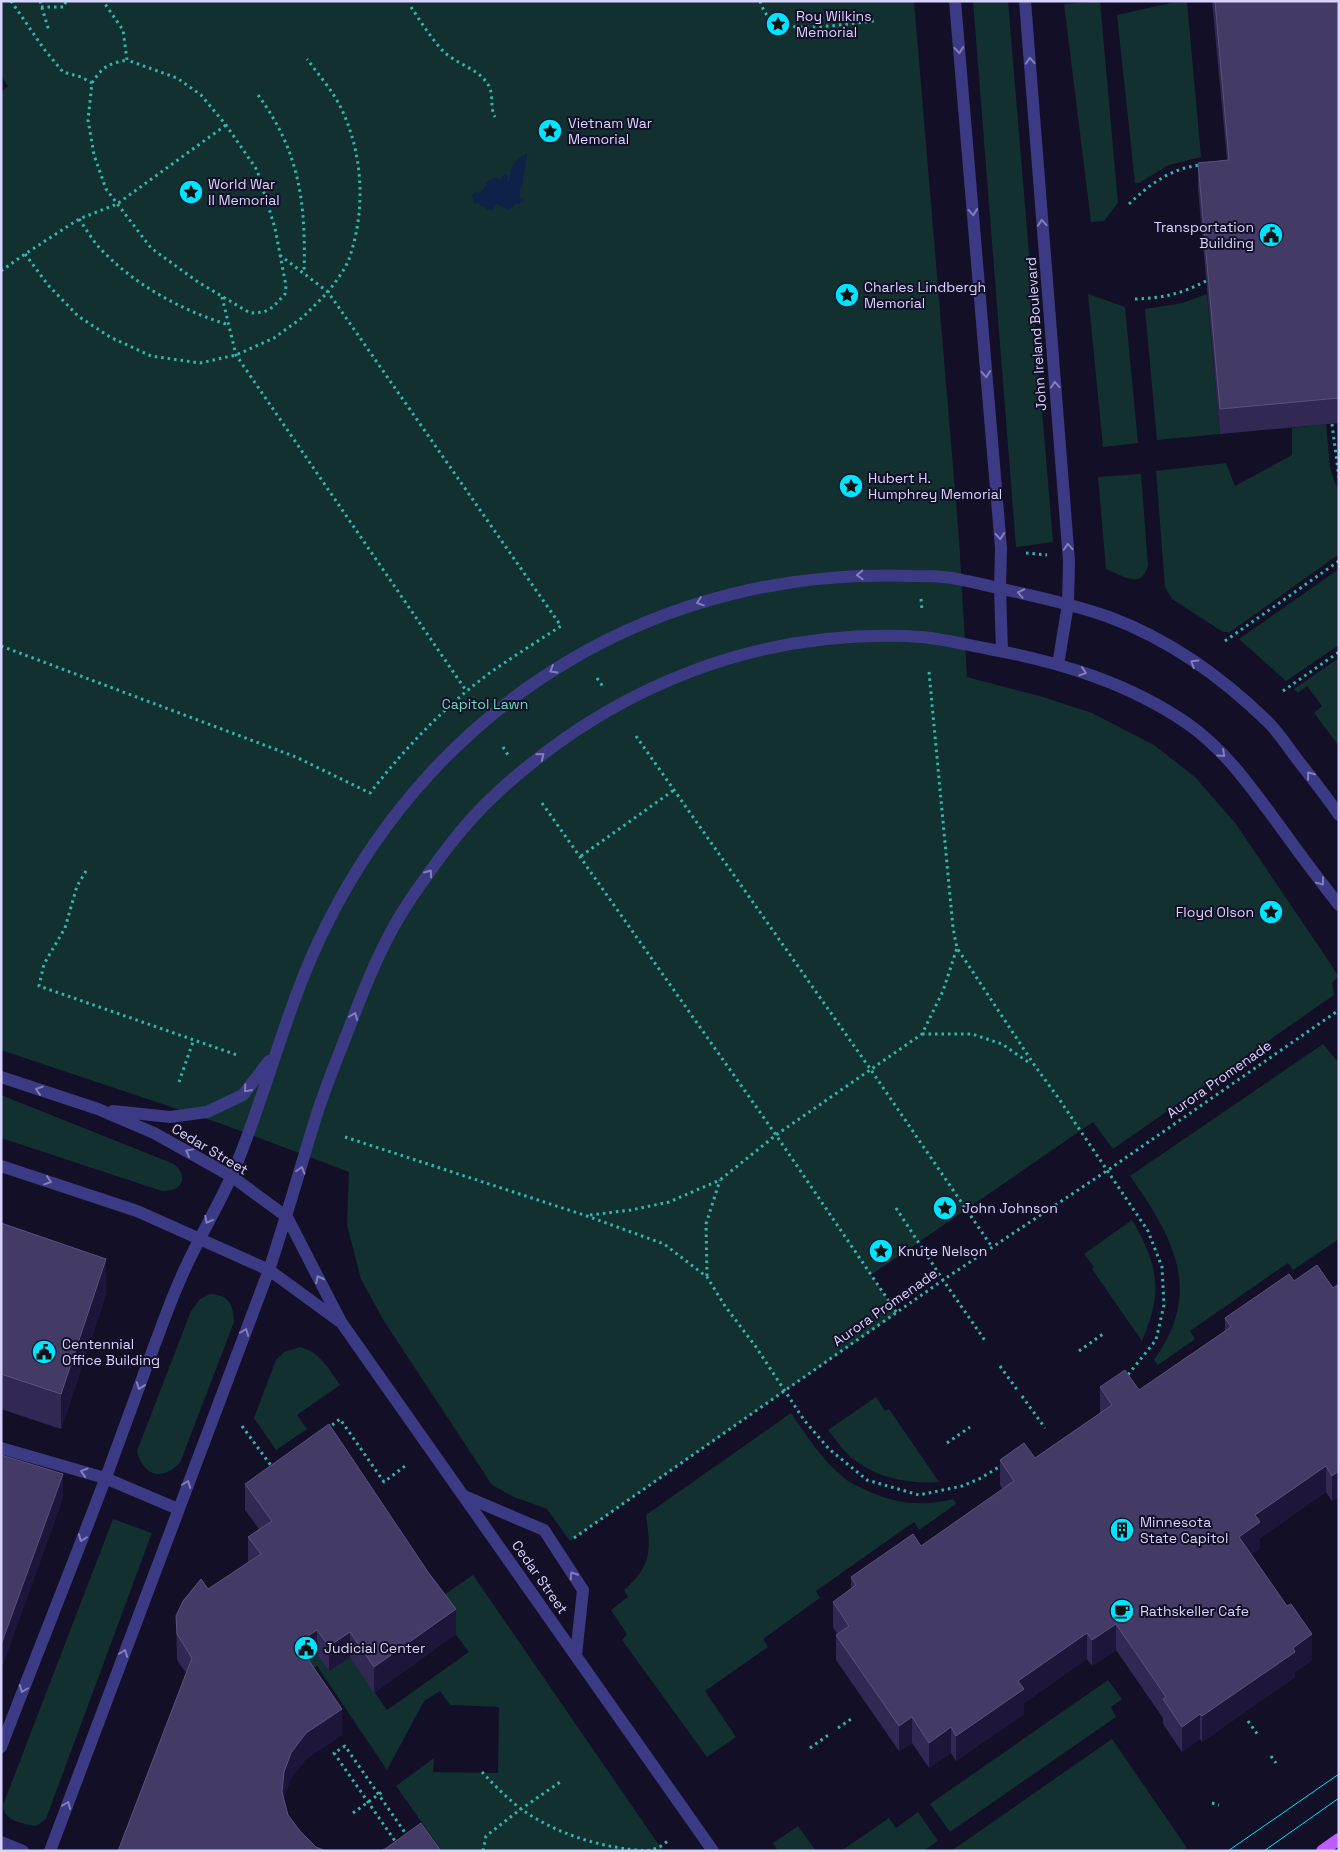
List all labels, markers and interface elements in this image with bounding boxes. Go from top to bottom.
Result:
place label: Roy Wilkins Memorial [796,7,872,41]
place icon: Roy Wilkins Memorial [765,11,791,37]
one-way arrow [953,46,964,54]
one-way arrow [1024,57,1035,65]
place label: Vietnam War Memorial [568,114,652,148]
place icon: Vietnam War Memorial [537,118,563,144]
place label: World War II Memorial [208,175,280,209]
place icon: World War II Memorial [178,179,204,205]
one-way arrow [967,208,978,216]
place label: Transportation Building [1154,218,1254,252]
one-way arrow [1037,219,1048,227]
public building icon: Transportation Building [1258,222,1284,248]
street label: John Ireland Boulevard [1022,257,1050,411]
place label: Charles Lindbergh Memorial [864,278,986,312]
place icon: Charles Lindbergh Memorial [834,282,860,308]
one-way arrow [981,370,992,378]
one-way arrow [1050,381,1061,389]
place label: Hubert H. Humphrey Memorial [868,469,1002,503]
place icon: Hubert H. Humphrey Memorial [838,473,864,499]
one-way arrow [994,532,1005,540]
one-way arrow [1063,543,1074,551]
one-way arrow [856,570,864,581]
one-way arrow [1016,588,1025,599]
one-way arrow [696,597,705,607]
one-way arrow [1191,659,1200,669]
one-way arrow [549,664,558,674]
one-way arrow [1078,666,1087,676]
park label: Capitol Lawn [442,695,528,713]
one-way arrow [1216,748,1225,757]
one-way arrow [535,753,544,762]
one-way arrow [1307,772,1315,781]
one-way arrow [423,869,432,879]
one-way arrow [1315,876,1324,886]
place icon: Floyd Olson [1258,899,1284,925]
place label: Floyd Olson [1176,903,1254,921]
one-way arrow [348,1012,358,1021]
street label: Aurora Promenade [1163,1036,1275,1122]
one-way arrow [243,1084,252,1093]
one-way arrow [36,1085,44,1095]
street label: Cedar Street [169,1119,251,1179]
one-way arrow [185,1149,194,1159]
one-way arrow [295,1166,305,1174]
one-way arrow [43,1175,51,1185]
place icon: John Johnson [932,1195,958,1221]
place label: John Johnson [962,1199,1058,1217]
one-way arrow [205,1214,215,1223]
place icon: Knute Nelson [868,1238,894,1264]
place label: Knute Nelson [898,1242,987,1260]
street label: Aurora Promenade [829,1264,941,1350]
one-way arrow [315,1275,325,1284]
one-way arrow [239,1329,249,1337]
place label: Centennial Office Building [62,1335,160,1369]
public building icon: Centennial Office Building [31,1339,57,1365]
one-way arrow [136,1381,146,1390]
one-way arrow [81,1467,89,1477]
one-way arrow [181,1481,191,1489]
place label: Minnesota State Capitol [1140,1513,1228,1547]
building icon: Minnesota State Capitol [1109,1517,1135,1543]
one-way arrow [78,1533,88,1542]
street label: Cedar Street [508,1537,572,1617]
one-way arrow [570,1571,580,1580]
cafe icon: Rathskeller Cafe [1109,1598,1135,1624]
place label: Rathskeller Cafe [1140,1602,1249,1620]
public building icon: Judicial Center [293,1635,319,1661]
place label: Judicial Center [324,1639,425,1657]
one-way arrow [118,1649,128,1658]
one-way arrow [19,1684,30,1693]
one-way arrow [61,1801,71,1810]

